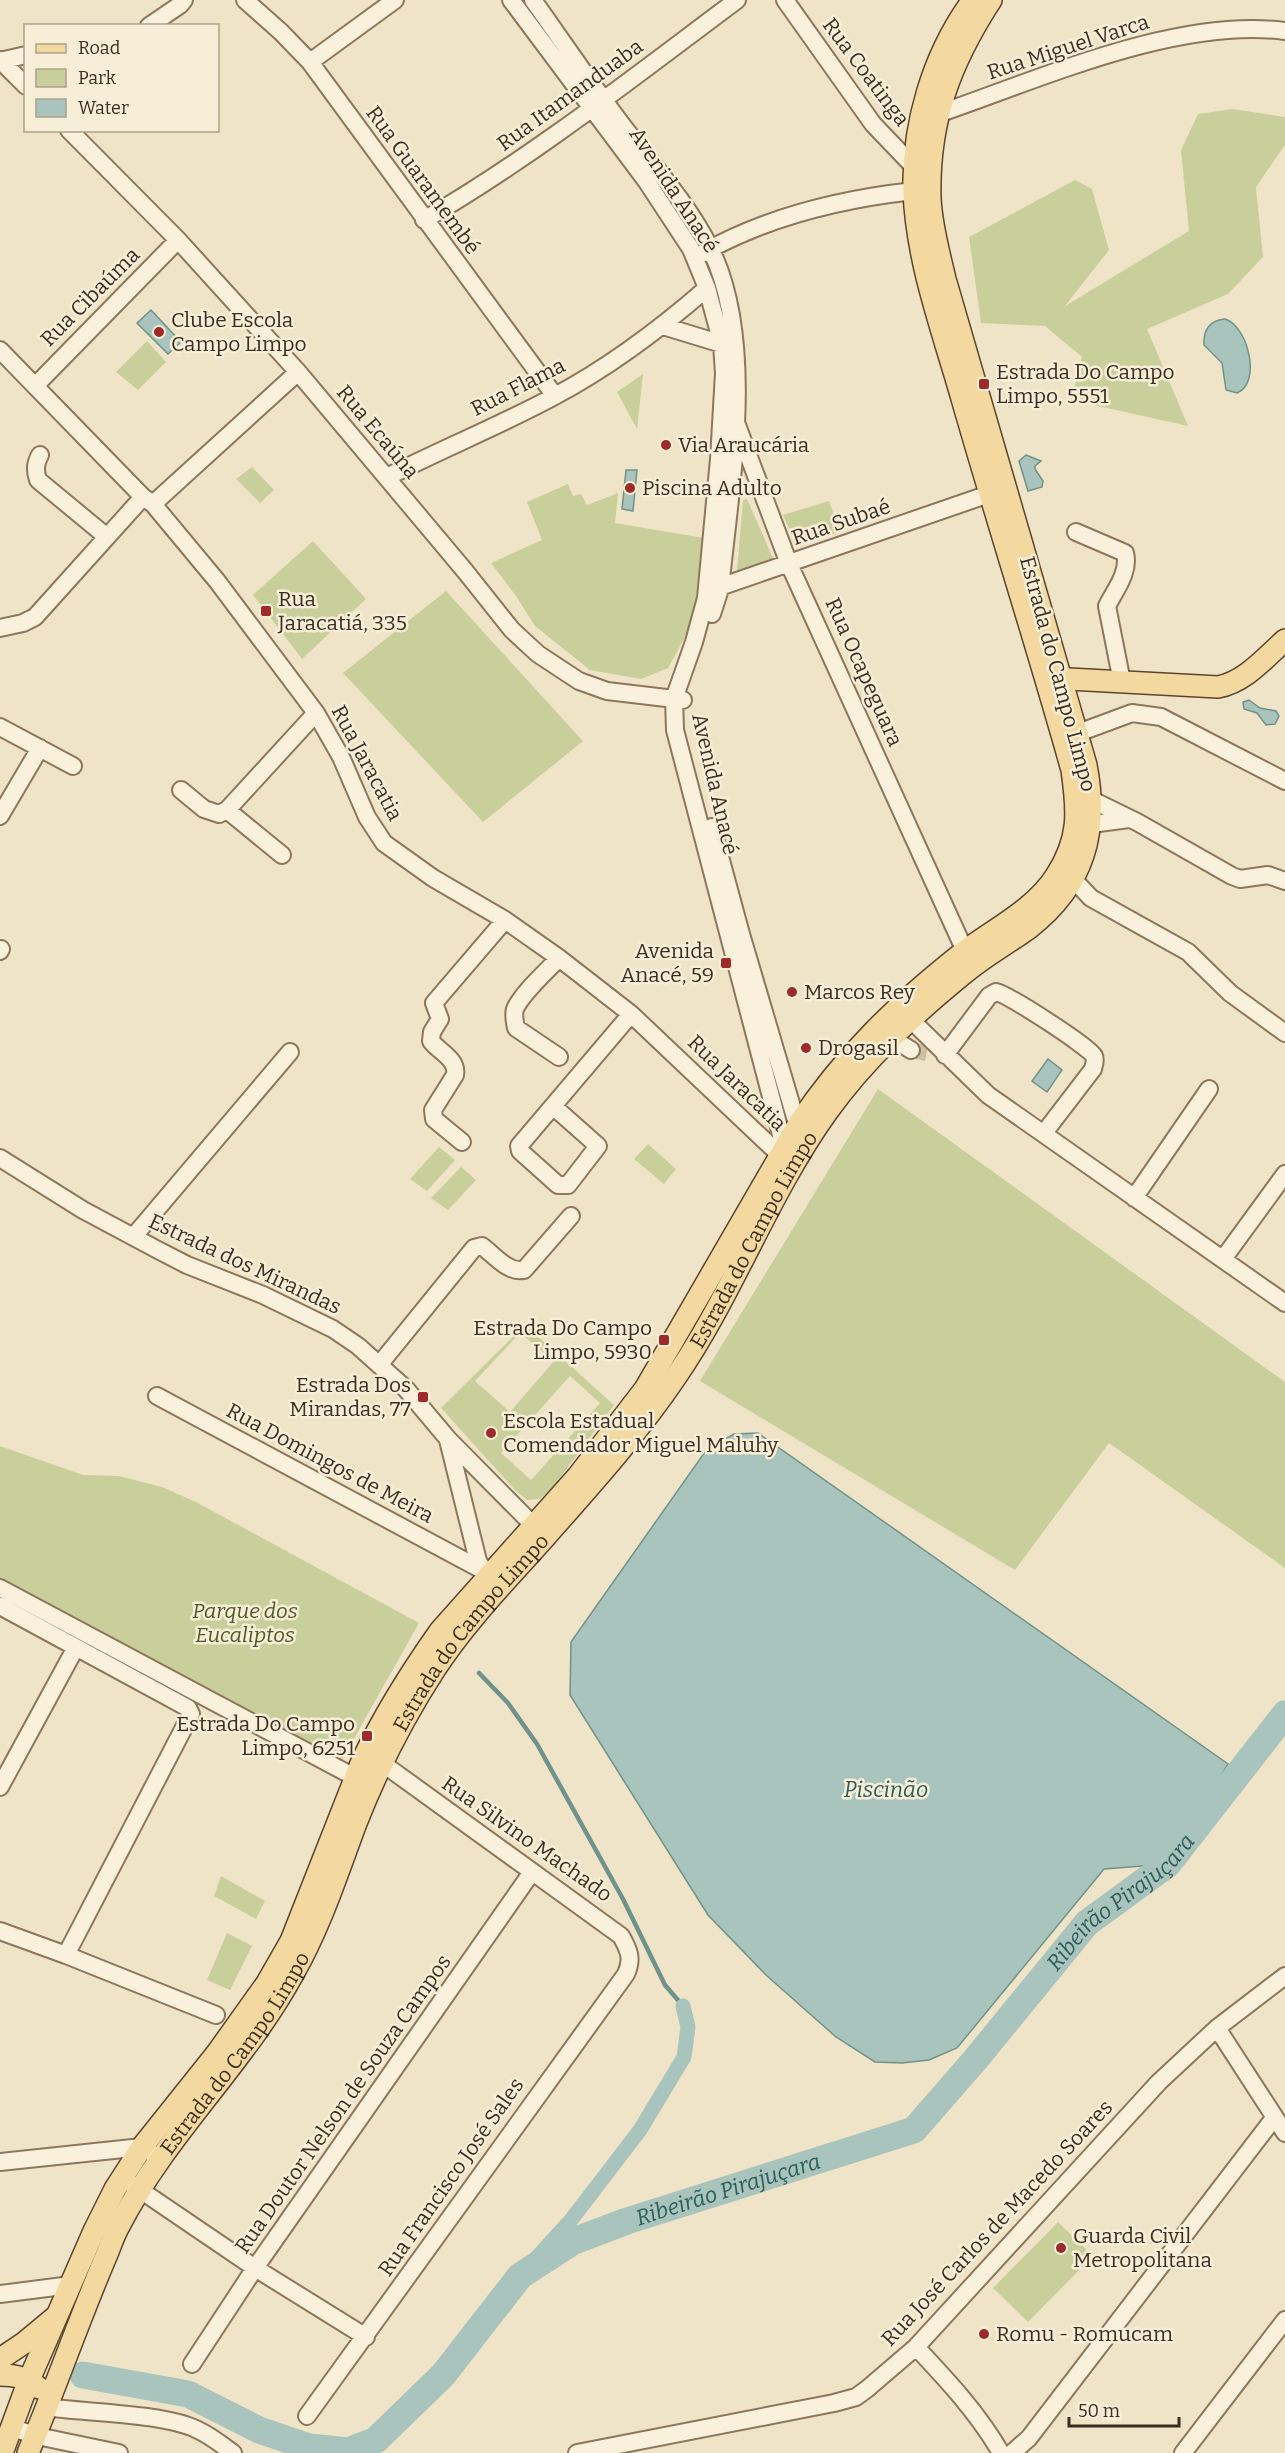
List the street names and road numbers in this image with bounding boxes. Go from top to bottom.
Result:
street label: Rua Miguel Varca [984,8,1153,85]
street label: Rua Coatinga [817,13,915,132]
street label: Rua Itamanduaba [492,33,648,157]
street label: Rua Guaramembé [360,101,486,259]
street label: Avenida Anacé [624,122,724,258]
street label: Rua Cibaúma [35,242,145,352]
street label: Rua Flama [466,352,570,422]
street label: Rua Ecaúna [331,380,425,485]
street label: Rua Subaé [788,493,894,551]
street label: Estrada do Campo Limpo [1014,553,1102,795]
street label: Rua Ocapeguara [820,594,909,751]
street label: Rua Jaracatia [326,701,409,826]
street label: Avenida Anacé [686,711,744,857]
street label: Rua Jaracatia [682,1029,792,1137]
street label: Estrada do Campo Limpo [684,1127,823,1353]
street label: Estrada dos Mirandas [145,1208,345,1320]
street label: Rua Domingos de Meira [222,1397,438,1529]
street label: Estrada do Campo Limpo [388,1529,555,1736]
street label: Rua Silvino Machado [437,1770,617,1908]
street label: Estrada do Campo Limpo [154,1948,316,2160]
street label: Rua Doutor Nelson de Souza Campos [229,1950,457,2258]
street label: Rua Francisco José Sales [373,2073,529,2281]
street label: Rua José Carlos de Macedo Soares [876,2094,1118,2352]

